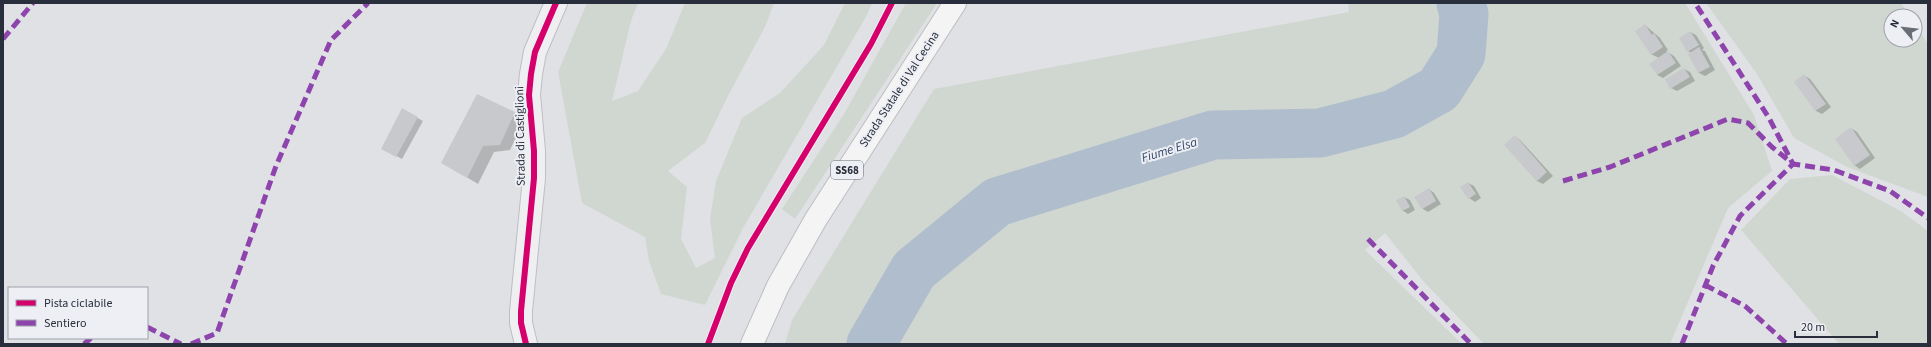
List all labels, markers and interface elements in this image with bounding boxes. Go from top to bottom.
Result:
north arrow [1883,8,1923,48]
text: N [1886,17,1903,30]
street label: Strada Statale di Val Cecina [855,28,943,151]
street label: Strada di Castiglioni [511,86,530,186]
water label: Fiume Elsa [1139,133,1199,167]
road number: SS68 [831,161,863,179]
legend [8,287,148,339]
text: Pista ciclabile [44,295,112,312]
scale bar [1795,313,1877,339]
text: Sentiero [44,315,86,332]
text: 20 m [1801,319,1825,336]

